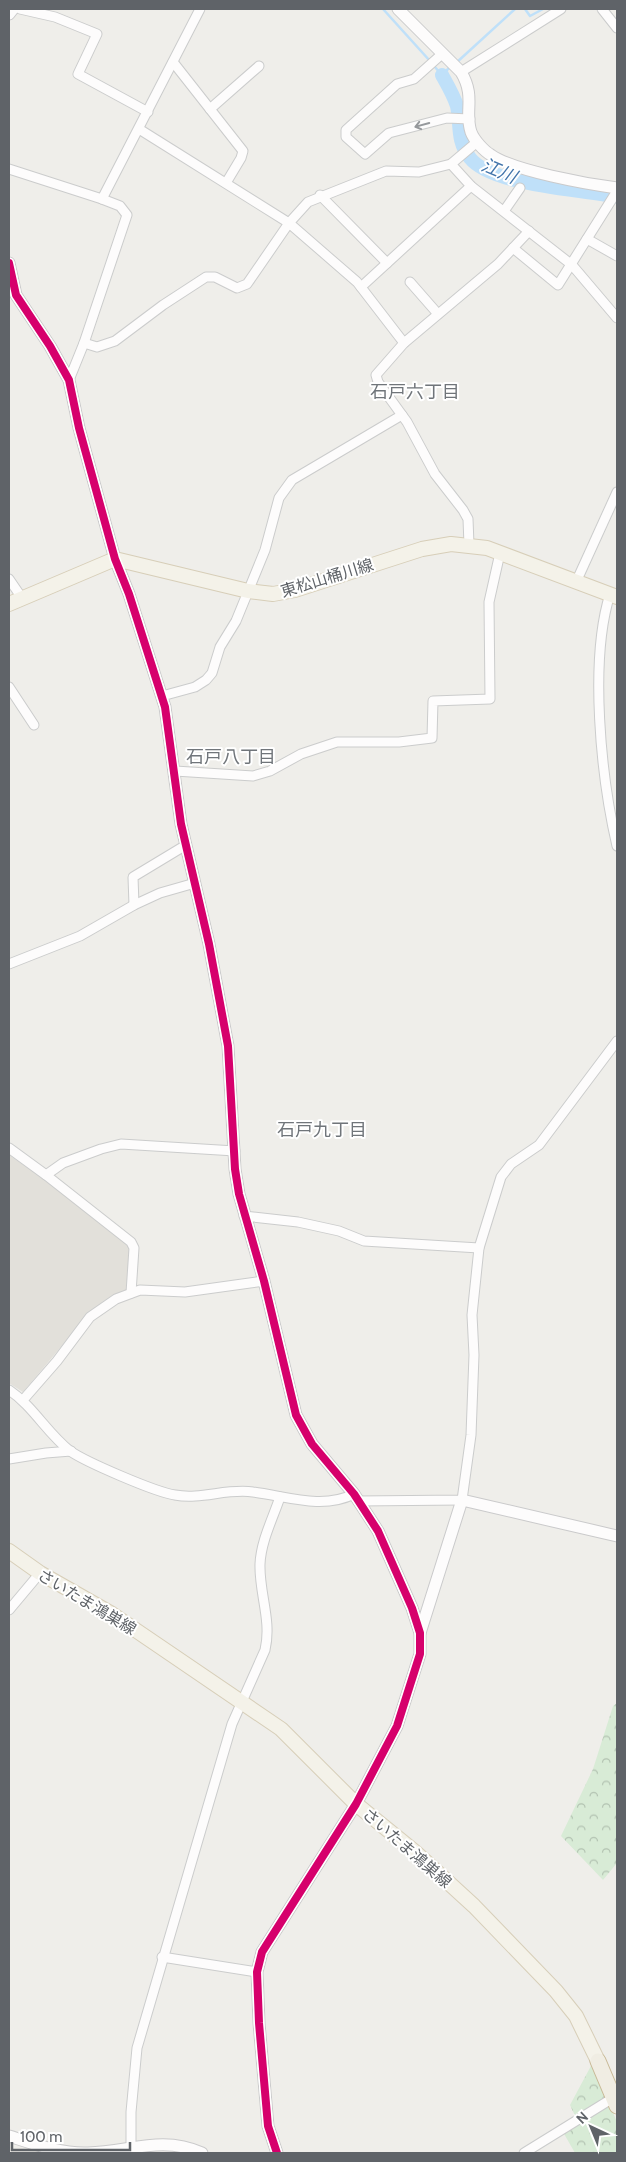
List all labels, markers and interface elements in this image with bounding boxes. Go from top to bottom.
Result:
one-way arrow [415,120,431,130]
water label: 江川 [478,154,522,189]
district label: 石戸六丁目 [370,381,460,403]
street label: 東松山桶川線 [278,555,376,601]
district label: 石戸八丁目 [186,746,276,768]
district label: 石戸九丁目 [277,1119,367,1141]
street label: さいたま鴻巣線 [34,1565,140,1639]
street label: さいたま鴻巣線 [359,1804,455,1892]
north arrow [566,2102,616,2152]
text: N [572,2108,592,2128]
scale bar [12,2120,130,2152]
text: 100 m [20,2128,62,2146]

